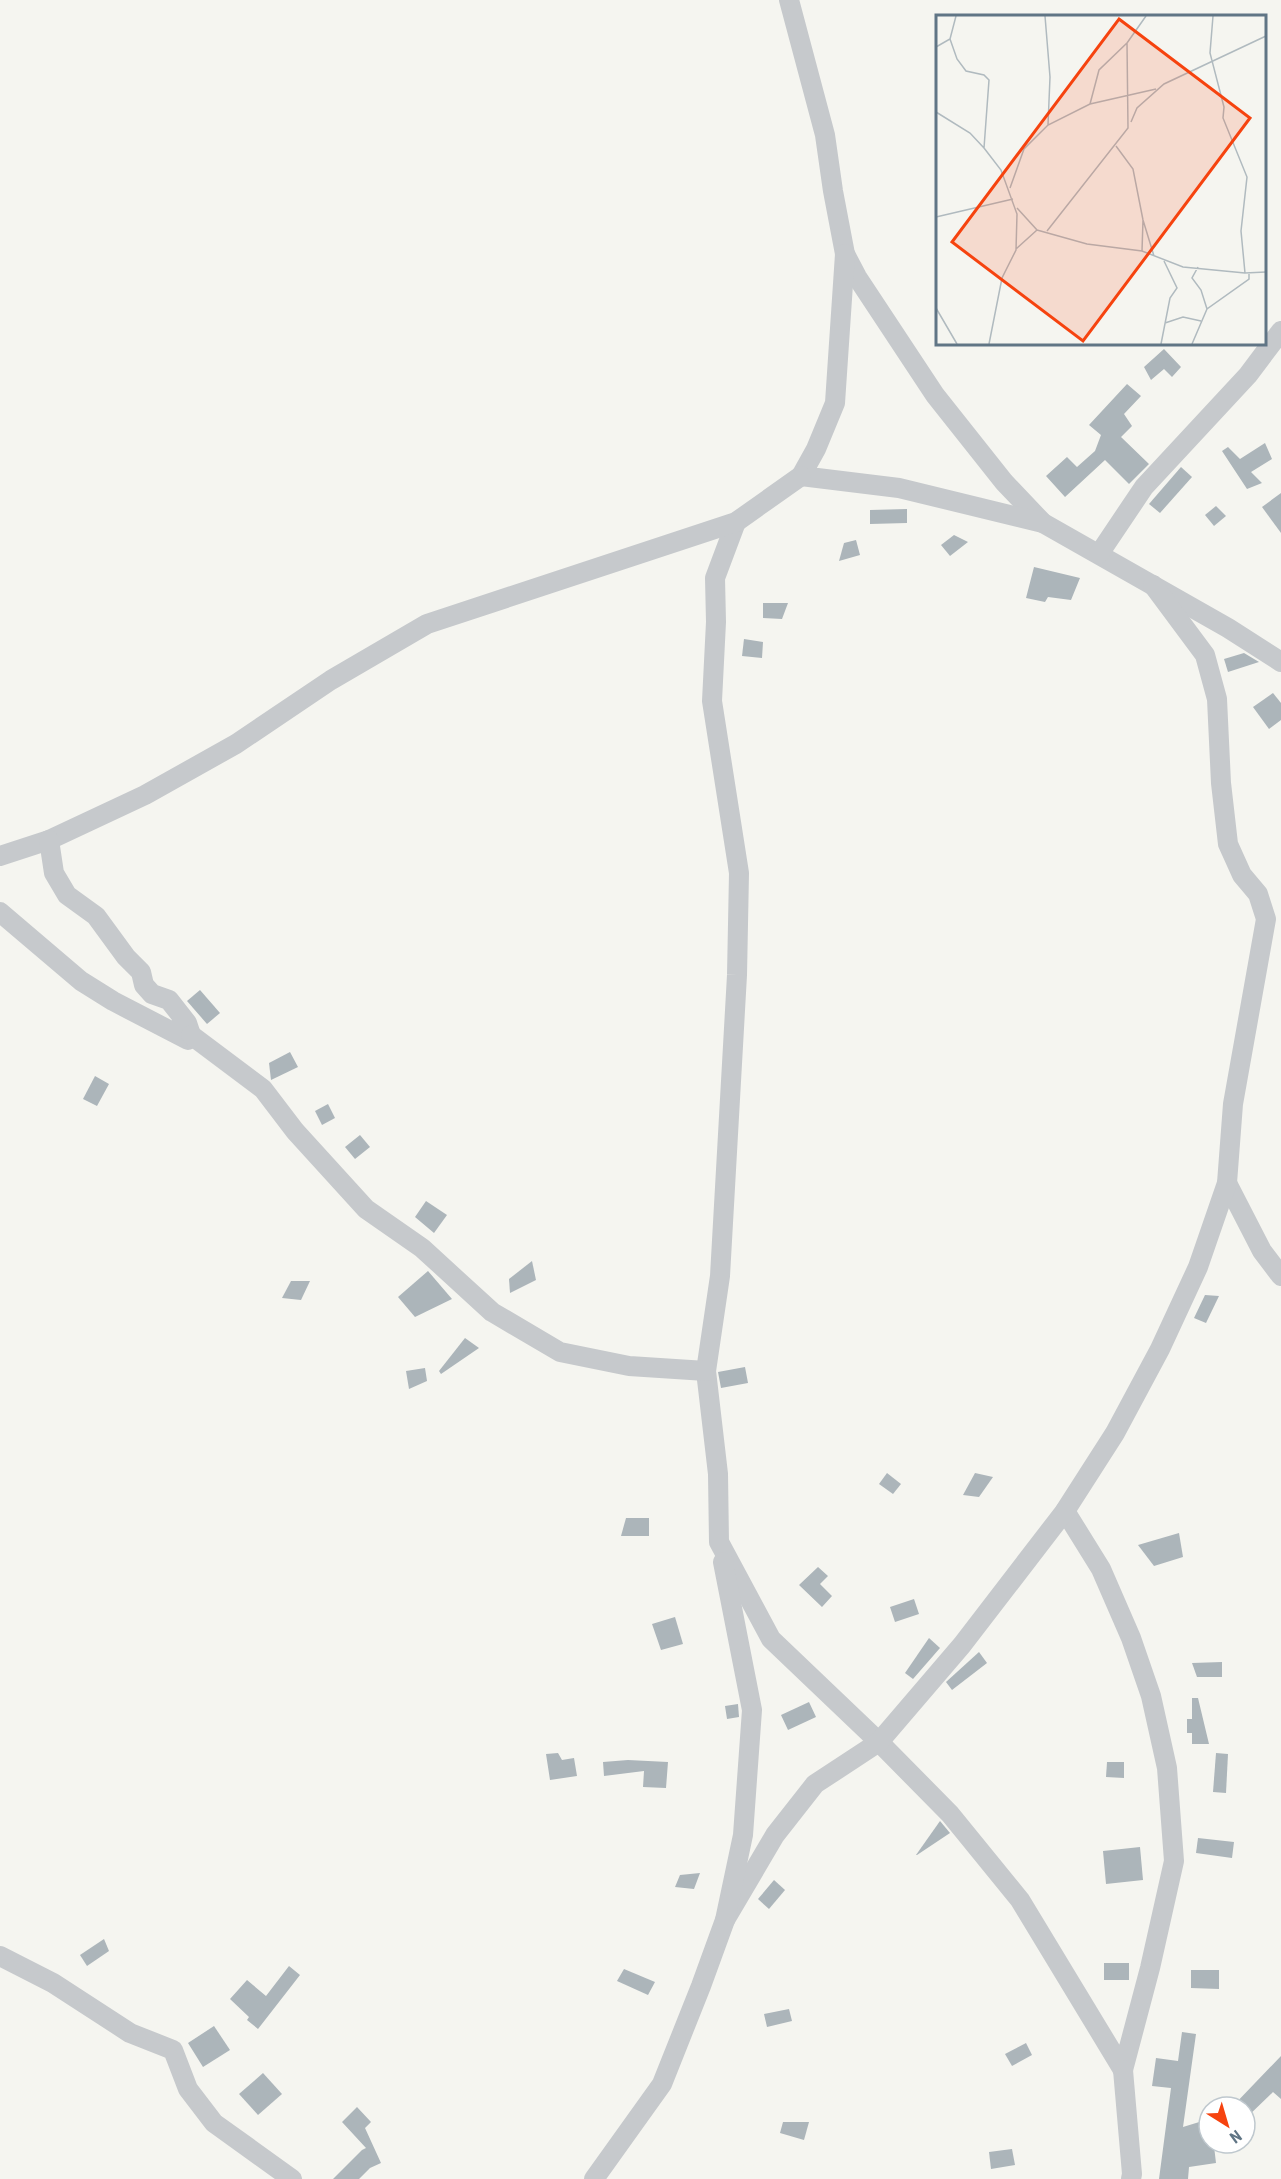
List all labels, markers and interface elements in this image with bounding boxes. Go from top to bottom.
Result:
inset map [936,15,1266,345]
north arrow [1197,2095,1257,2155]
text: N [1226,2126,1245,2147]

